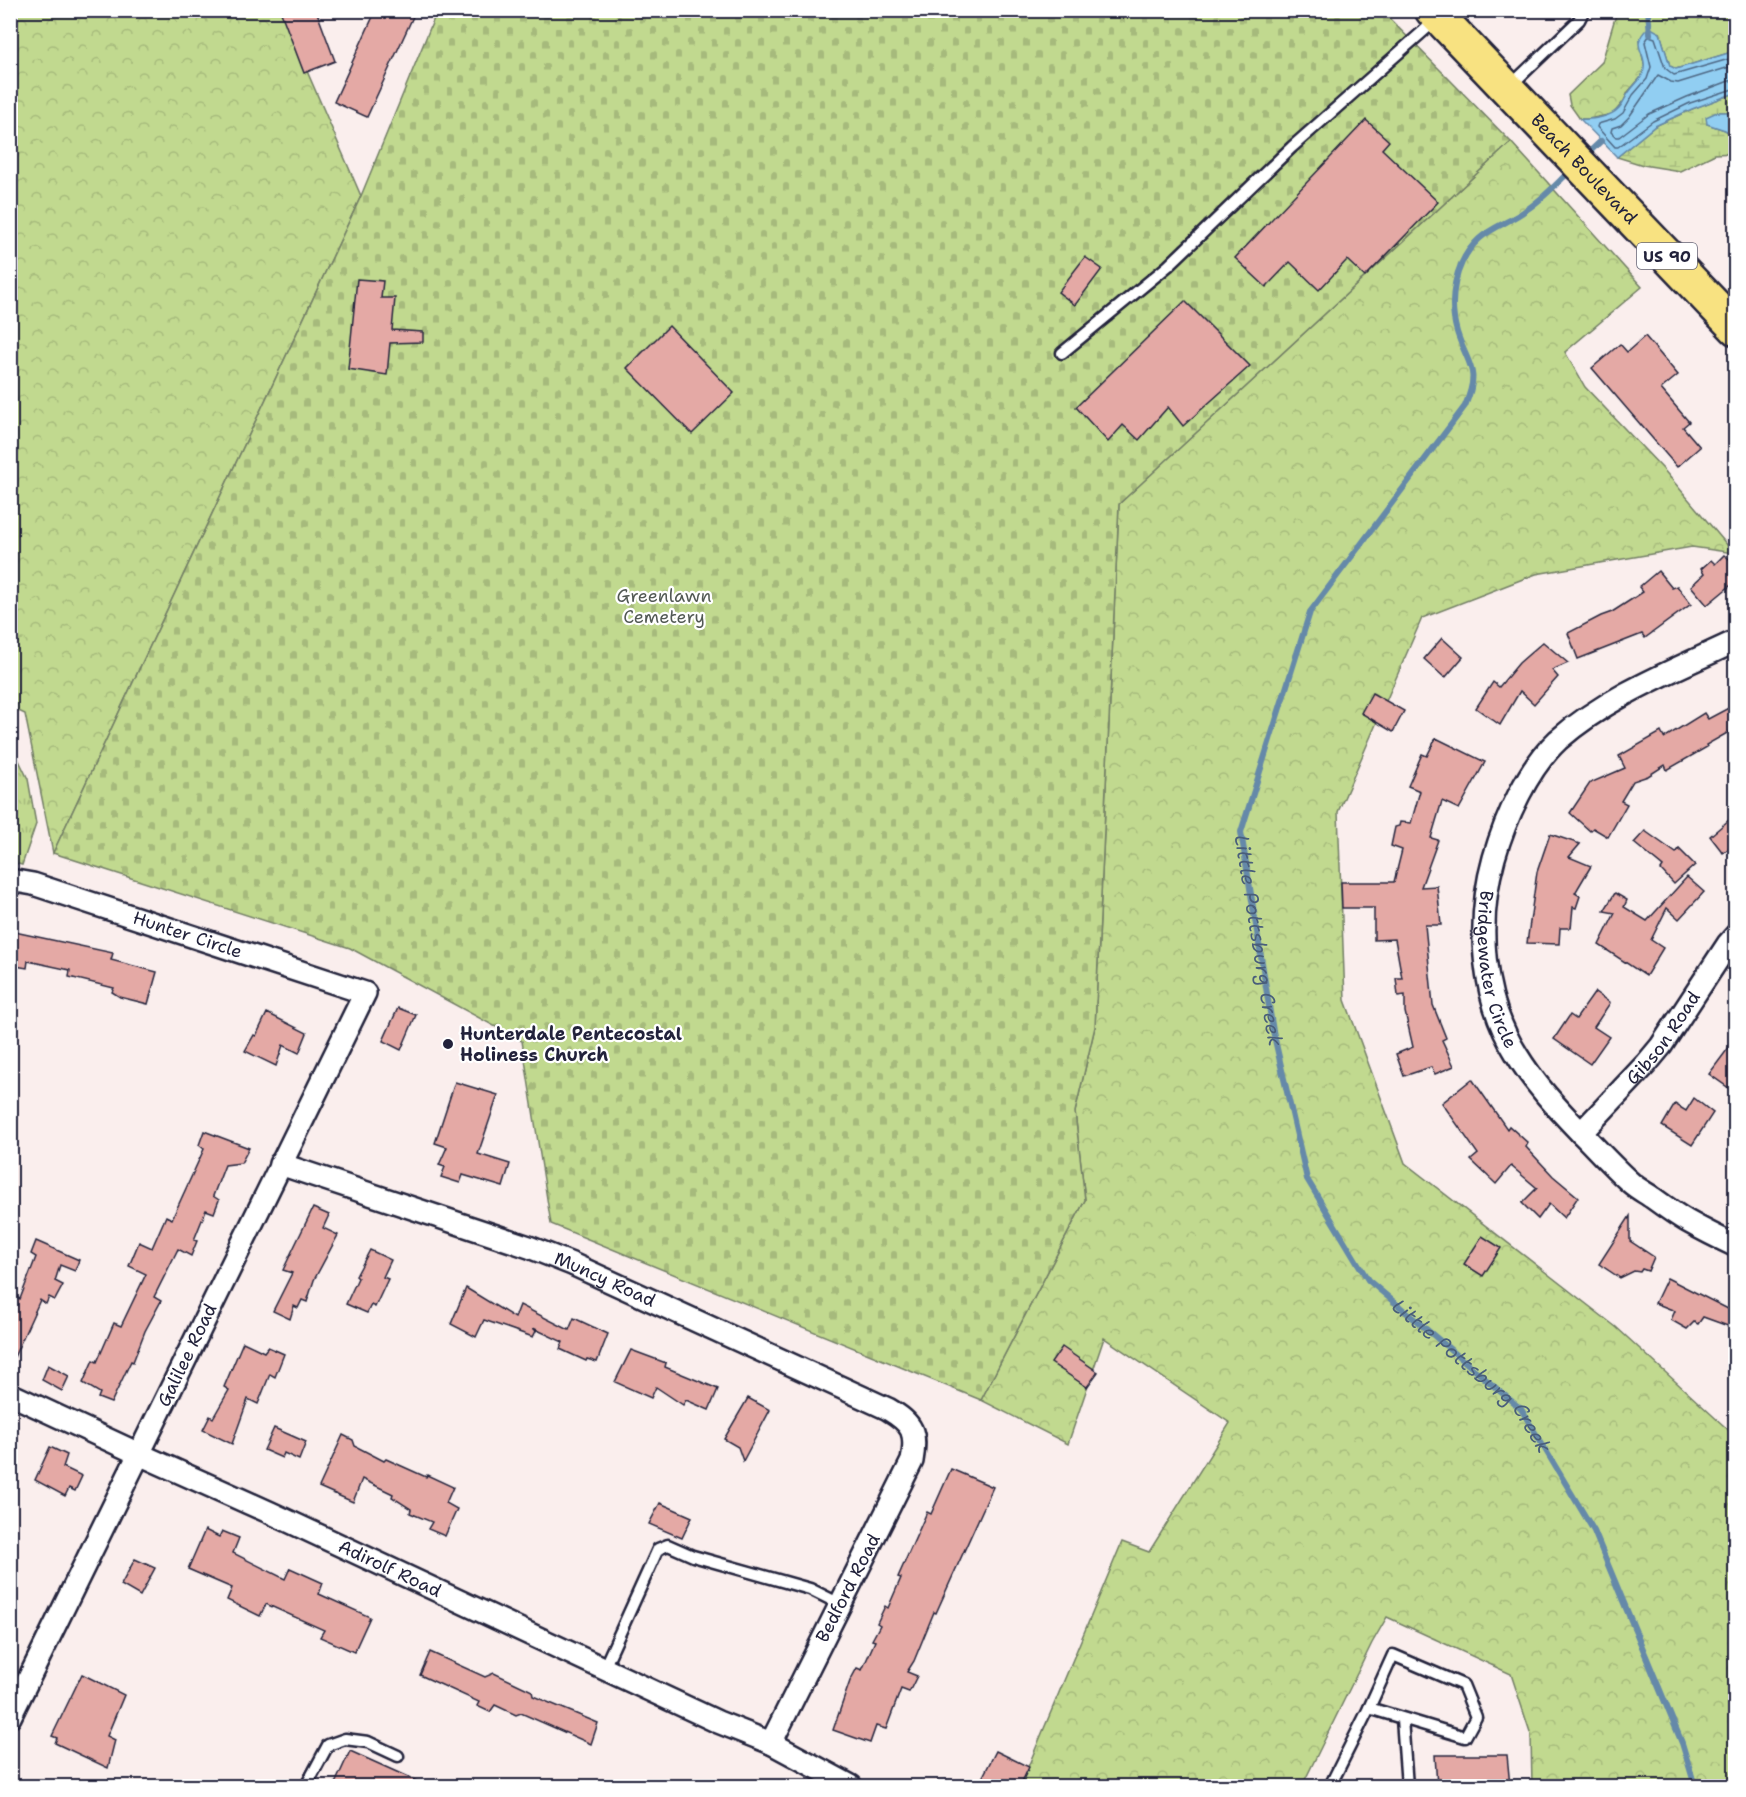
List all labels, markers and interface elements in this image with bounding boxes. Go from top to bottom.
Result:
street label: Beach Boulevard [1525,109,1643,229]
road number: US 90 [1637,243,1697,269]
park label: Greenlawn Cemetery [617,584,711,629]
water label: Little Pottsburg Creek [1229,833,1289,1049]
street label: Bridgewater Circle [1472,889,1523,1053]
street label: Hunter Circle [130,906,245,964]
street label: Gibson Road [1621,987,1706,1090]
place label: Hunterdale Pentecostal Holiness Church [460,1022,682,1067]
marker: Hunterdale Pentecostal Holiness Church [441,1037,455,1051]
street label: Muncy Road [551,1246,659,1313]
water label: Little Pottsburg Creek [1387,1293,1558,1458]
street label: Galilee Road [152,1299,222,1411]
street label: Bedford Road [810,1530,886,1646]
street label: Adirolf Road [334,1534,445,1603]

